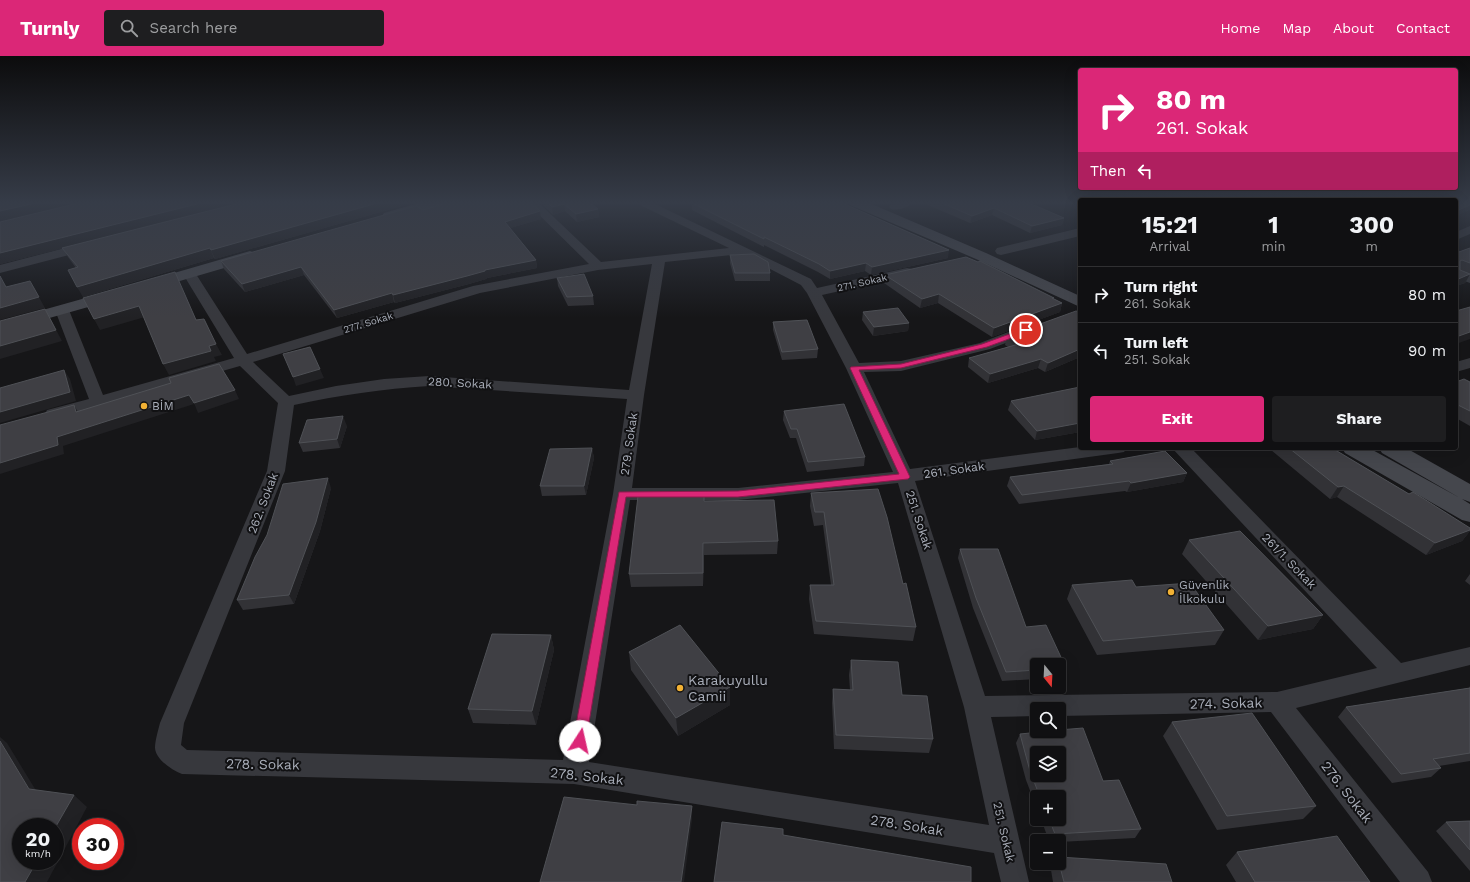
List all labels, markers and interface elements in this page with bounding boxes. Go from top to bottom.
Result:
search box [104,10,384,46]
text: Turnly [20,17,80,40]
icon: search [118,17,140,39]
text: Search here [150,19,237,37]
text: Home [1220,20,1260,36]
text: Map [1282,20,1311,36]
text: About [1333,20,1374,36]
text: Contact [1396,20,1450,36]
text: 80 m [1156,83,1226,116]
icon: right [1090,84,1142,136]
text: 261. Sokak [1156,117,1248,138]
icon: left [1134,160,1156,182]
text: Then [1090,162,1126,180]
text: 15:21 [1142,211,1198,239]
text: 1 [1268,211,1279,239]
text: 300 [1349,211,1394,239]
text: Arrival [1150,239,1190,254]
text: min [1262,239,1285,254]
text: m [1366,239,1378,254]
street label: 271. Sokak [836,271,888,294]
text: Turn right [1124,278,1197,296]
icon: right [1090,284,1112,306]
text: 80 m [1408,286,1446,304]
text: 261. Sokak [1124,296,1191,311]
street label: 277. Sokak [342,310,395,335]
pin [1009,313,1043,347]
icon: arrive [1015,319,1037,341]
text: Turn left [1124,334,1188,352]
icon: left [1090,340,1112,362]
text: 90 m [1408,342,1446,360]
text: 251. Sokak [1124,352,1190,367]
street label: 280. Sokak [428,374,493,392]
button: Exit [1090,396,1264,442]
button: Share [1272,396,1446,442]
place label: BİM [152,399,174,413]
marker: BİM [139,401,149,411]
street label: 279. Sokak [618,412,640,476]
street label: 261. Sokak [923,459,986,481]
street label: 262. Sokak [245,471,281,535]
street label: 251. Sokak [903,489,935,551]
street label: 261/1. Sokak [1259,530,1319,592]
place label: Güvenlik İlkokulu [1179,578,1230,606]
marker: Güvenlik İlkokulu [1166,587,1176,597]
north arrow [1030,658,1066,694]
map controls [1030,658,1066,870]
place label: Karakuyullu Camii [688,672,768,704]
marker: Karakuyullu Camii [675,683,685,693]
street label: 274. Sokak [1189,694,1263,712]
button: search [1030,702,1066,738]
position arrow [559,720,601,762]
button: layers [1030,746,1066,782]
street label: 278. Sokak [226,755,300,773]
street label: 276. Sokak [1318,758,1376,826]
street label: 278. Sokak [550,764,624,788]
button: + [1030,790,1066,826]
street label: 251. Sokak [990,801,1018,864]
street label: 278. Sokak [869,811,945,839]
speed limit sign: 30 [72,818,124,870]
text: 20 [26,827,50,851]
button: − [1030,834,1066,870]
text: km/h [25,848,51,859]

